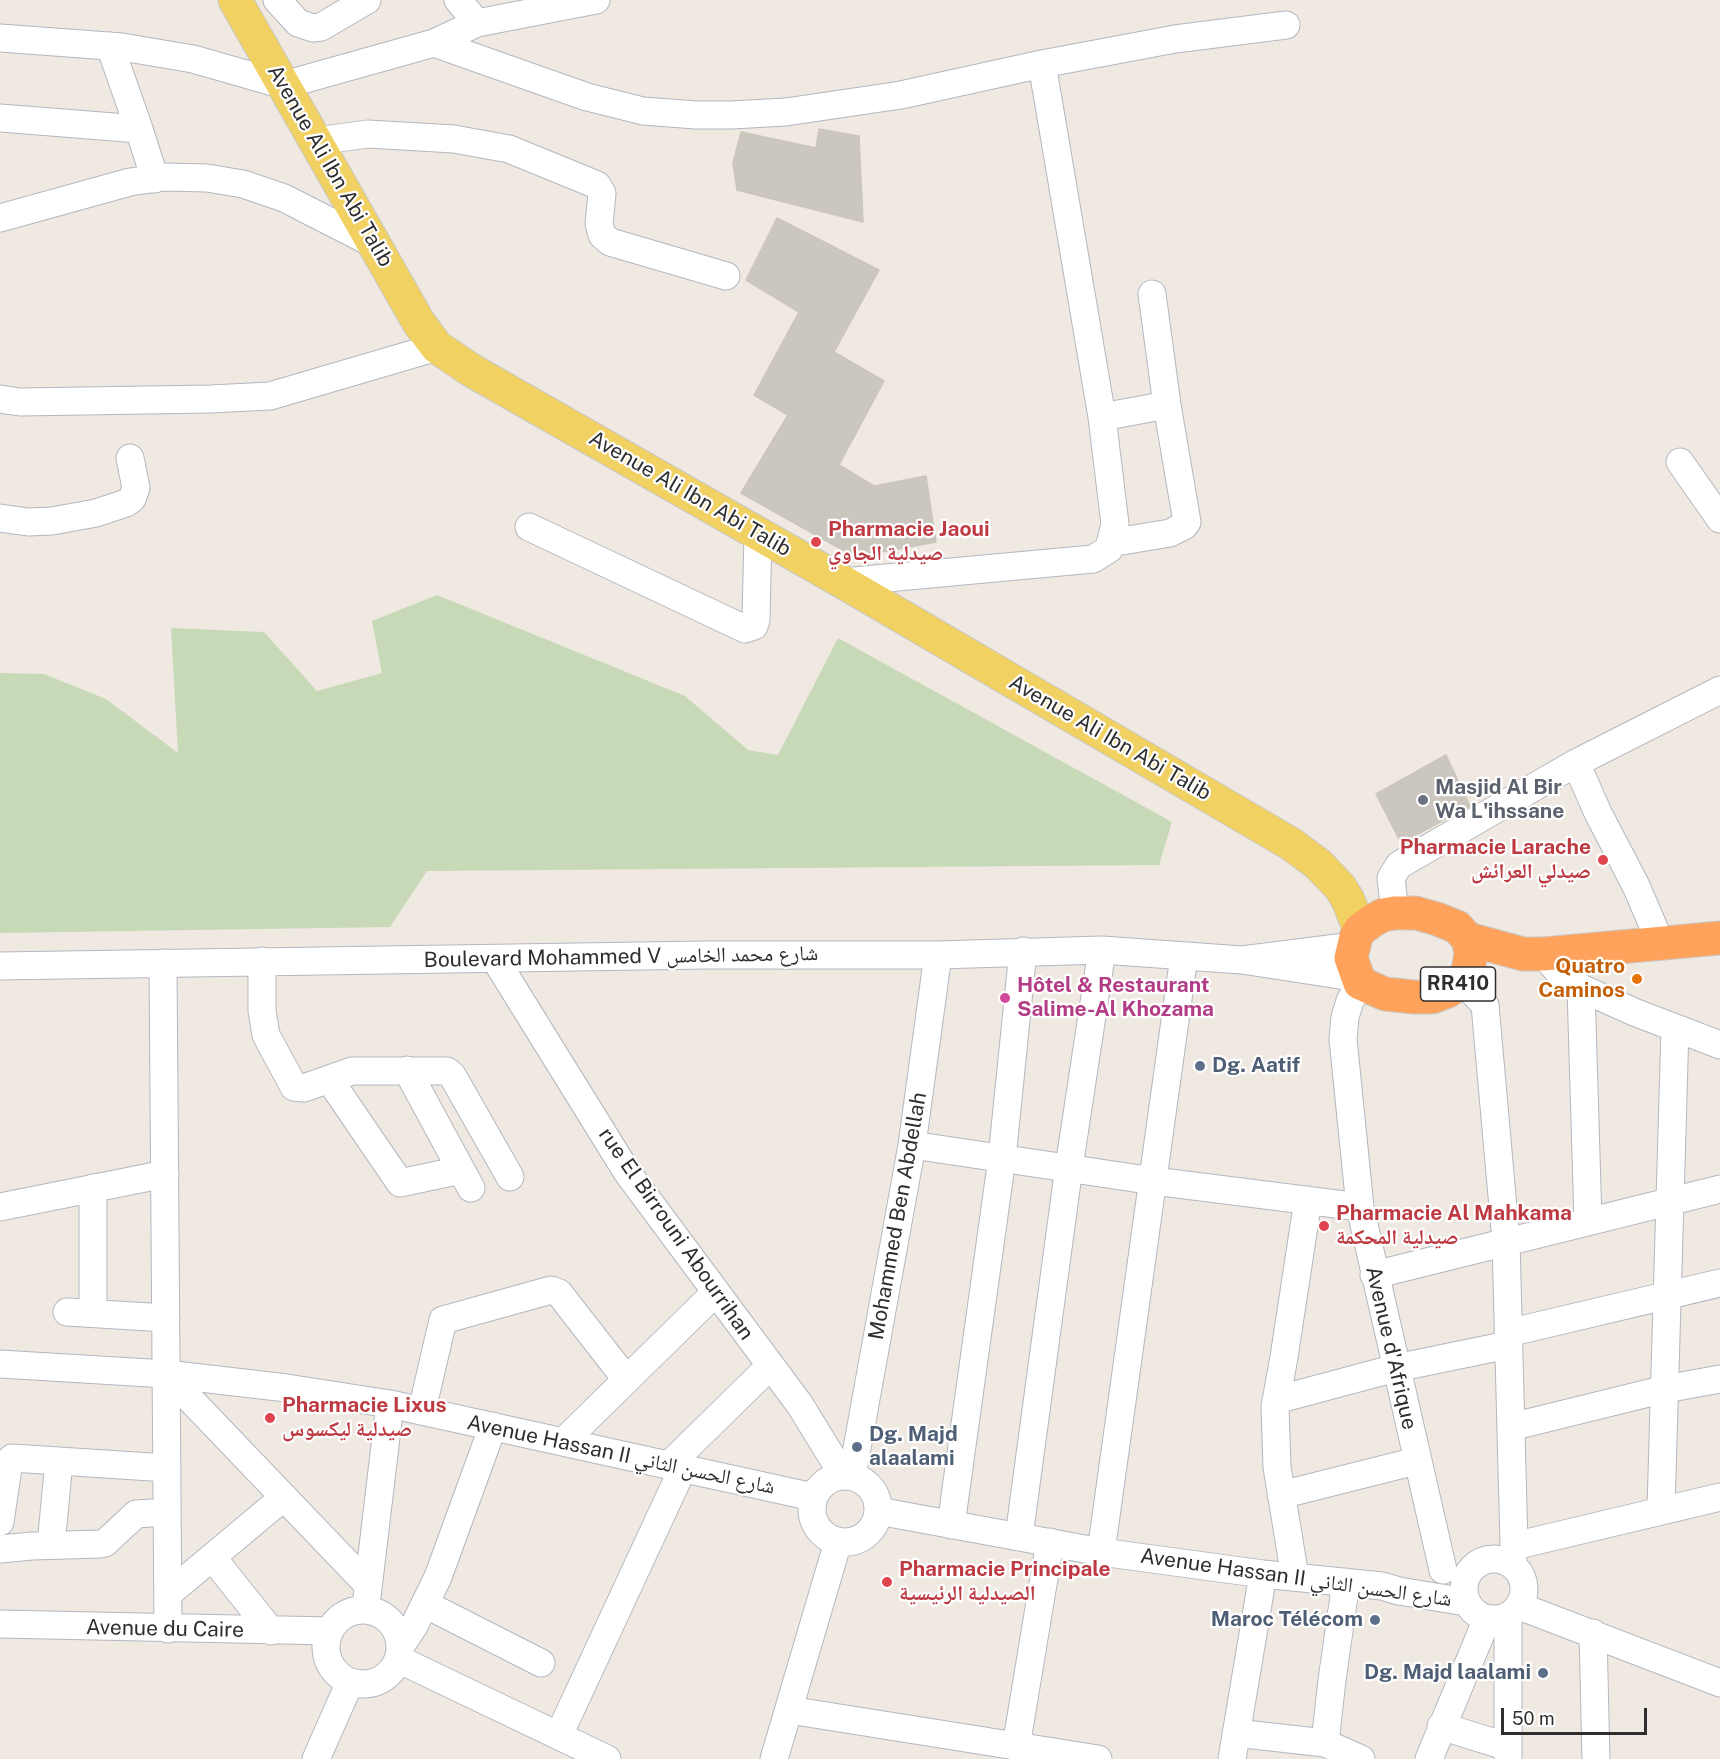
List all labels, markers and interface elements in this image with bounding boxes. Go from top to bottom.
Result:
street label: Avenue Ali Ibn Abi Talib [262,61,398,271]
street label: Avenue Ali Ibn Abi Talib [585,426,795,562]
place label: Pharmacie Jaoui صيدلية الجاوي [828,517,990,567]
marker: Pharmacie Jaoui صيدلية الجاوي [809,535,823,549]
street label: Avenue Ali Ibn Abi Talib [1005,670,1215,806]
place label: Masjid Al Bir Wa L'ihssane [1435,775,1564,825]
marker: Masjid Al Bir Wa L'ihssane [1416,793,1430,807]
place label: Pharmacie Larache صيدلي العرائش [1400,835,1591,885]
marker: Pharmacie Larache صيدلي العرائش [1596,853,1610,867]
street label: Boulevard Mohammed V شارع محمد الخامس [424,941,818,973]
place label: Quatro Caminos [1538,954,1625,1004]
road number: RR410 [1420,967,1496,1001]
marker: Quatro Caminos [1630,972,1644,986]
place label: Hôtel & Restaurant Salime-Al Khozama [1017,973,1214,1023]
marker: Hôtel & Restaurant Salime-Al Khozama [998,991,1012,1005]
place label: Dg. Aatif [1212,1053,1300,1079]
marker: Dg. Aatif [1193,1059,1207,1073]
street label: Mohammed Ben Abdellah [864,1090,932,1342]
street label: rue El Birrouni Abourrihan [593,1123,759,1345]
place label: Pharmacie Al Mahkama صيدلية المحكمة [1336,1201,1572,1251]
marker: Pharmacie Al Mahkama صيدلية المحكمة [1317,1219,1331,1233]
street label: Avenue d'Afrique [1360,1264,1422,1432]
place label: Pharmacie Lixus صيدلية ليكسوس [282,1393,447,1443]
street label: Avenue Hassan II شارع الحسن الثاني [465,1410,777,1500]
marker: Pharmacie Lixus صيدلية ليكسوس [263,1411,277,1425]
place label: Dg. Majd alaalami [869,1422,958,1472]
marker: Dg. Majd alaalami [850,1440,864,1454]
street label: Avenue Hassan II شارع الحسن الثاني [1139,1544,1453,1612]
place label: Pharmacie Principale الصيدلية الرئيسية [899,1557,1111,1607]
marker: Pharmacie Principale الصيدلية الرئيسية [880,1575,894,1589]
place label: Maroc Télécom [1211,1607,1363,1633]
marker: Maroc Télécom [1368,1613,1382,1627]
street label: Avenue du Caire [86,1615,244,1643]
place label: Dg. Majd laalami [1364,1660,1531,1686]
marker: Dg. Majd laalami [1536,1666,1550,1680]
scale bar [1504,1696,1650,1734]
text: 50 m [1512,1708,1555,1729]

